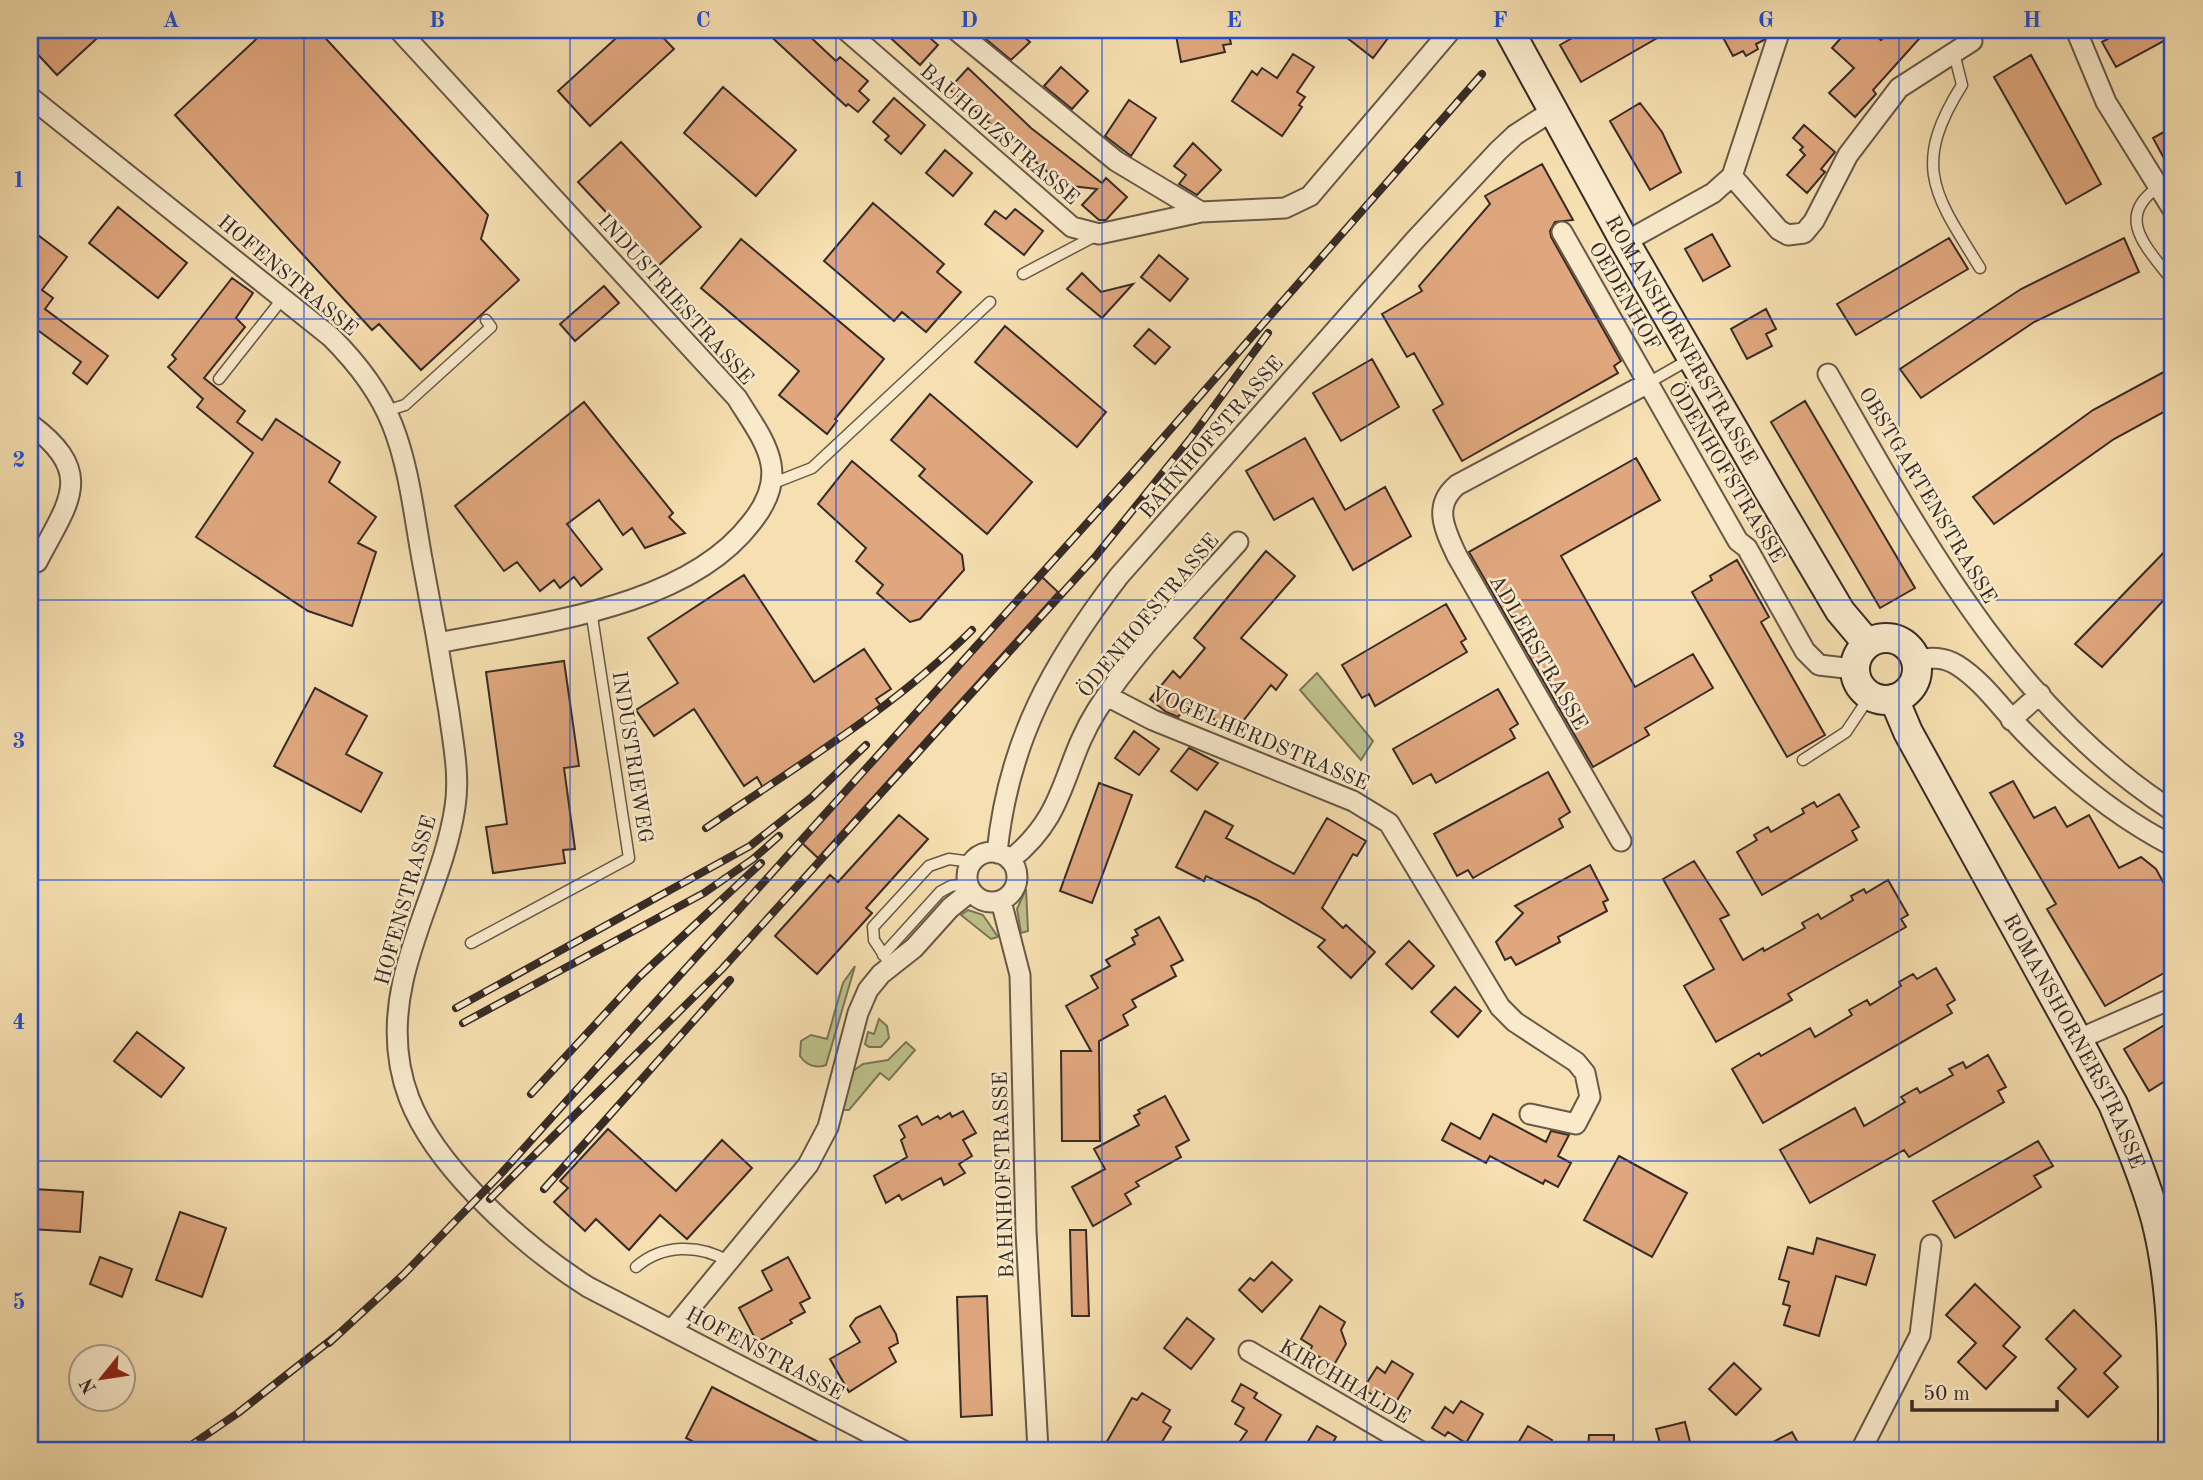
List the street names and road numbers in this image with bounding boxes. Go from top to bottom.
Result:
street label: BAUHOLZSTRASSE [916,61,1083,210]
street label: INDUSTRIESTRASSE [593,211,757,389]
street label: HOFENSTRASSE [213,212,361,341]
street label: ROMANSHORNERSTRASSE [1601,212,1761,469]
street label: OEDENHOF [1584,239,1663,355]
street label: BAHNHOFSTRASSE [1136,353,1288,523]
street label: ÖDENHOFSTRASSE [1663,377,1791,567]
street label: OBSTGARTENSTRASSE [1854,384,2000,607]
street label: ÖDENHOFSTRASSE [1072,527,1224,702]
street label: ADLERSTRASSE [1485,571,1591,734]
street label: INDUSTRIEWEG [608,670,656,845]
street label: VOGELHERDSTRASSE [1147,684,1372,795]
street label: HOFENSTRASSE [372,813,441,988]
street label: ROMANSHORNERSTRASSE [1998,911,2147,1172]
street label: BAHNHOFSTRASSE [990,1071,1019,1279]
street label: HOFENSTRASSE [682,1304,847,1405]
street label: KIRCHHALDE [1275,1336,1413,1428]

